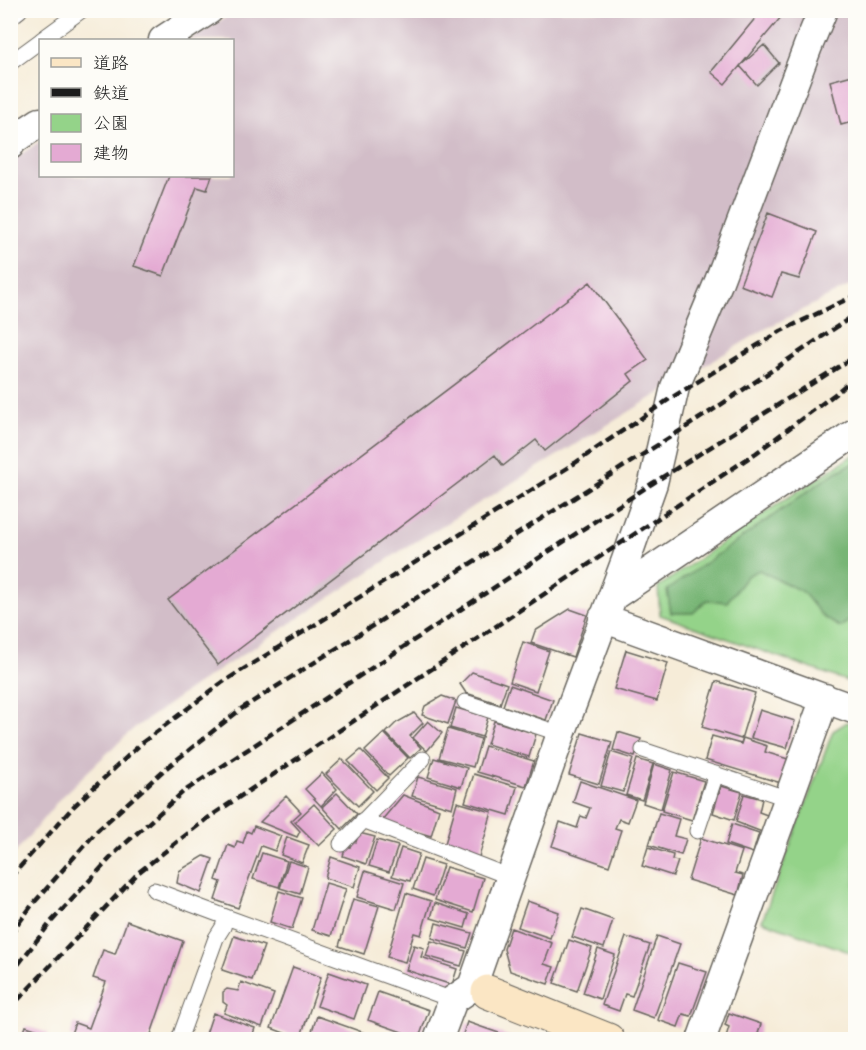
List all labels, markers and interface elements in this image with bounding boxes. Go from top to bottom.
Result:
legend [39,39,234,177]
text: 道路 [93,53,129,74]
text: 鉄道 [93,83,129,104]
text: 公園 [93,113,129,134]
text: 建物 [93,143,129,164]

